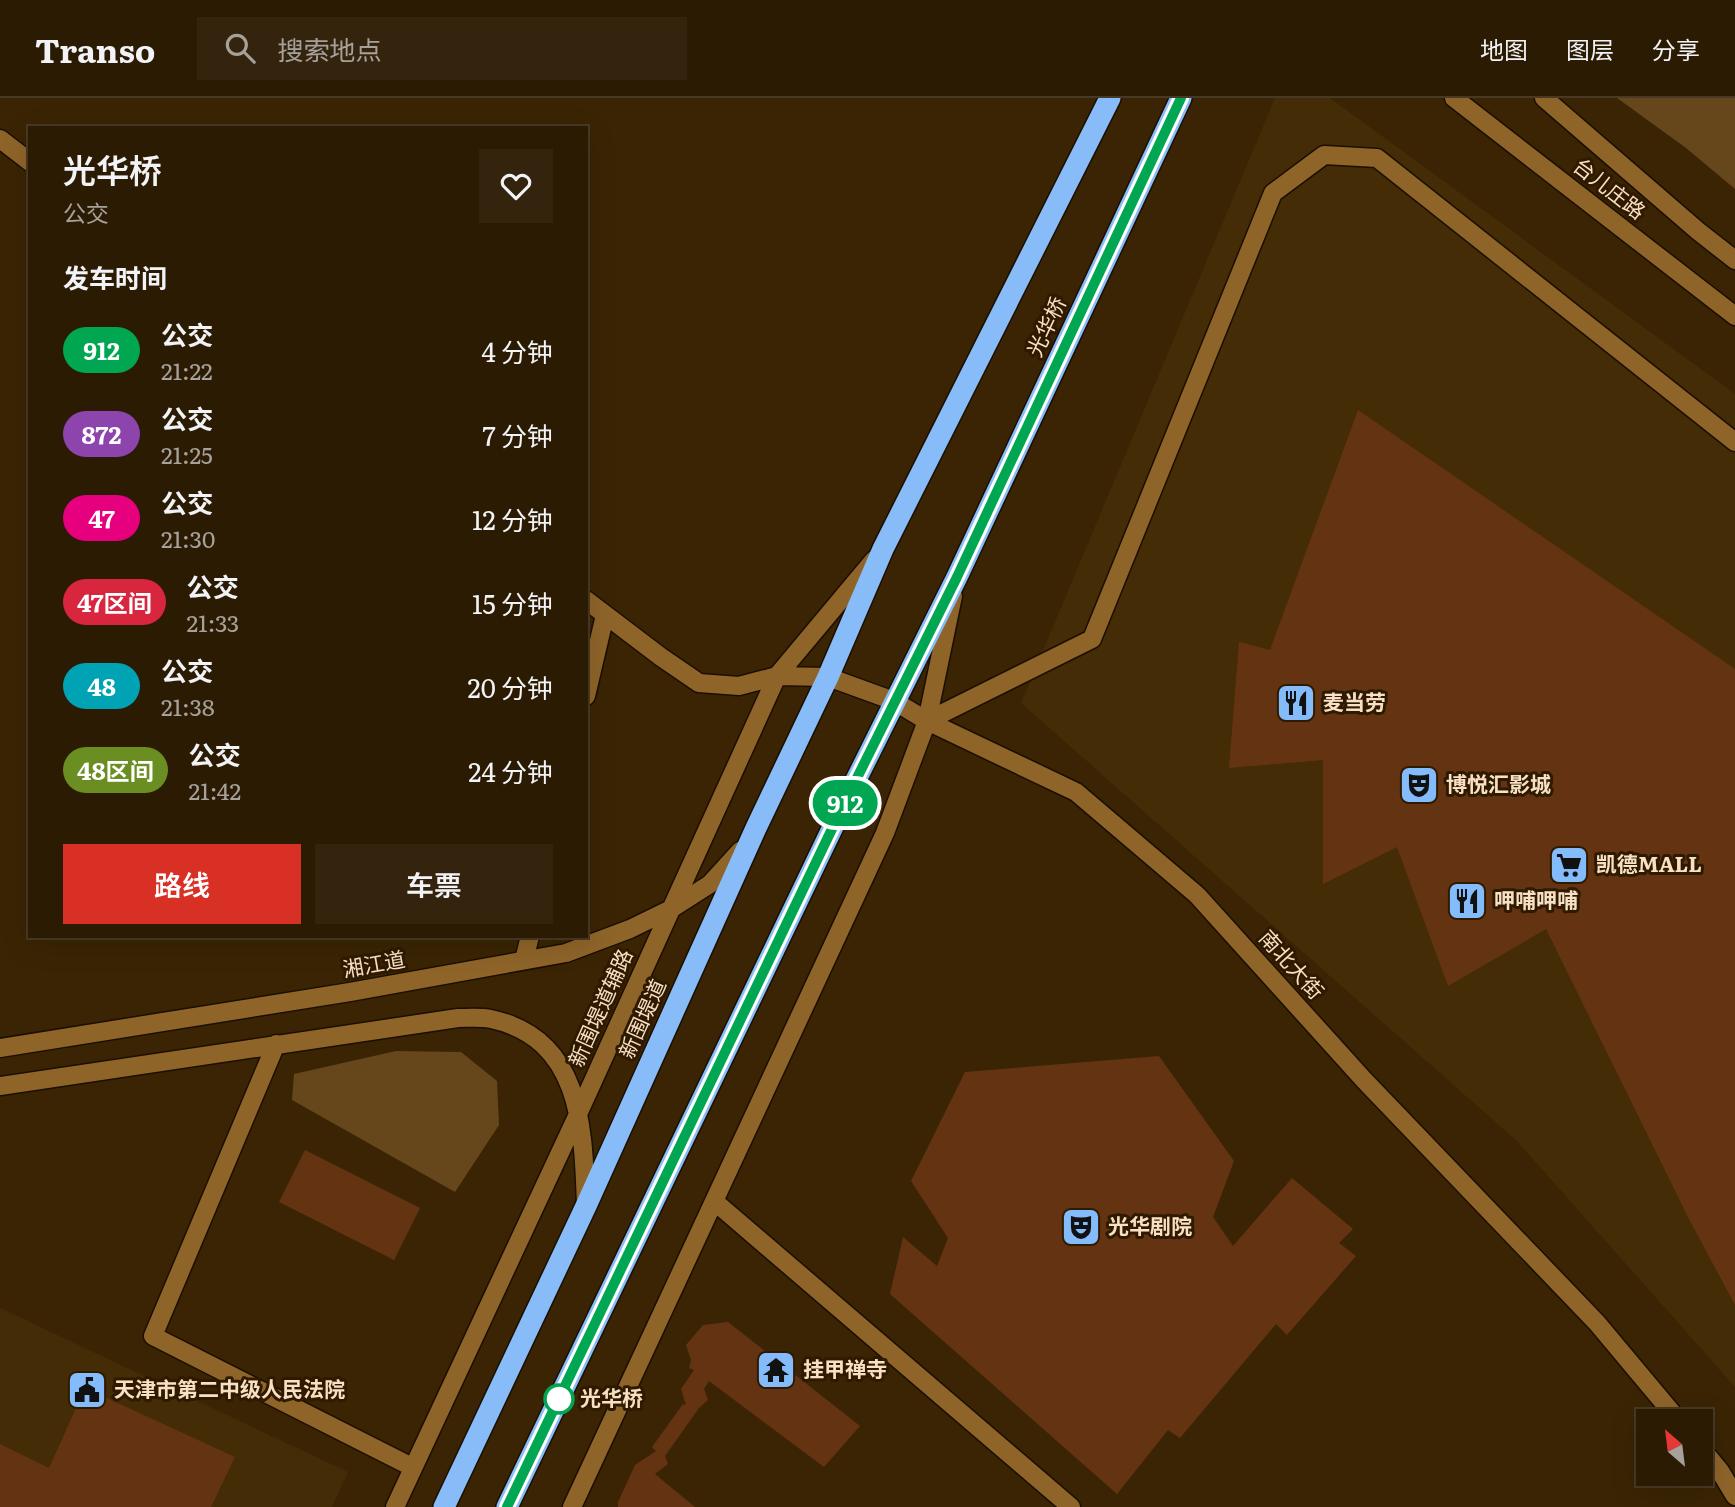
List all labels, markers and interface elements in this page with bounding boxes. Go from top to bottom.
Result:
search box [197,17,687,80]
text: Transo [35,24,155,73]
icon: search [221,29,259,67]
text: 搜索地点 [277,29,381,68]
text: 地图 [1480,31,1528,66]
text: 图层 [1566,31,1614,66]
text: 分享 [1652,31,1700,66]
text: 光华桥 [63,144,162,193]
button: heart [479,149,553,223]
street label: 台儿庄路 [1568,149,1653,225]
text: 公交 [63,195,109,229]
text: 发车时间 [63,257,167,296]
street label: 光华桥 [1017,291,1072,361]
text: 公交 [161,314,213,353]
text: 4 分钟 [481,331,553,370]
text: 912 [83,332,120,367]
text: 21:22 [161,353,213,387]
text: 公交 [161,398,213,437]
text: 7 分钟 [483,415,553,454]
text: 872 [82,416,121,451]
text: 21:25 [161,437,213,471]
text: 公交 [161,482,213,521]
text: 12 分钟 [472,499,553,538]
text: 47 [88,500,115,535]
text: 21:30 [161,521,215,555]
text: 公交 [187,566,239,605]
text: 15 分钟 [472,583,553,622]
text: 47区间 [77,584,152,619]
text: 21:33 [187,605,239,639]
text: 公交 [161,650,213,689]
text: 20 分钟 [468,667,553,706]
text: 48 [87,668,116,703]
restaurant icon: 麦当劳 [1275,682,1317,724]
place label: 麦当劳 [1323,685,1386,716]
text: 21:38 [161,689,215,723]
text: 公交 [189,734,241,773]
text: 24 分钟 [468,751,553,790]
text: 48区间 [77,752,154,787]
theatre icon: 博悦汇影城 [1398,764,1440,806]
place label: 博悦汇影城 [1446,767,1551,798]
text: 21:42 [189,773,241,807]
line badge: 912 [805,780,885,826]
text: 912 [827,785,863,820]
button: 路线 [63,844,301,924]
button: 车票 [315,844,553,924]
supermarket icon: 凯德MALL [1548,844,1590,886]
place label: 凯德MALL [1596,847,1702,878]
restaurant icon: 呷哺呷哺 [1446,880,1488,922]
place label: 呷哺呷哺 [1494,883,1578,914]
street label: 南北大街 [1253,922,1332,1005]
street label: 湘江道 [340,942,407,983]
street label: 新围堤道辅路 [559,943,639,1071]
street label: 新围堤道 [609,973,672,1063]
theatre icon: 光华剧院 [1060,1206,1102,1248]
place label: 光华剧院 [1108,1209,1192,1240]
temple icon: 挂甲禅寺 [755,1349,797,1391]
place label: 挂甲禅寺 [803,1352,887,1383]
public building icon: 天津市第二中级人民法院 [66,1369,108,1411]
place label: 天津市第二中级人民法院 [114,1372,345,1403]
place label: 光华桥 [580,1381,643,1412]
marker: 光华桥 [544,1384,574,1414]
north arrow [1636,1409,1713,1486]
map controls [1636,1409,1713,1486]

